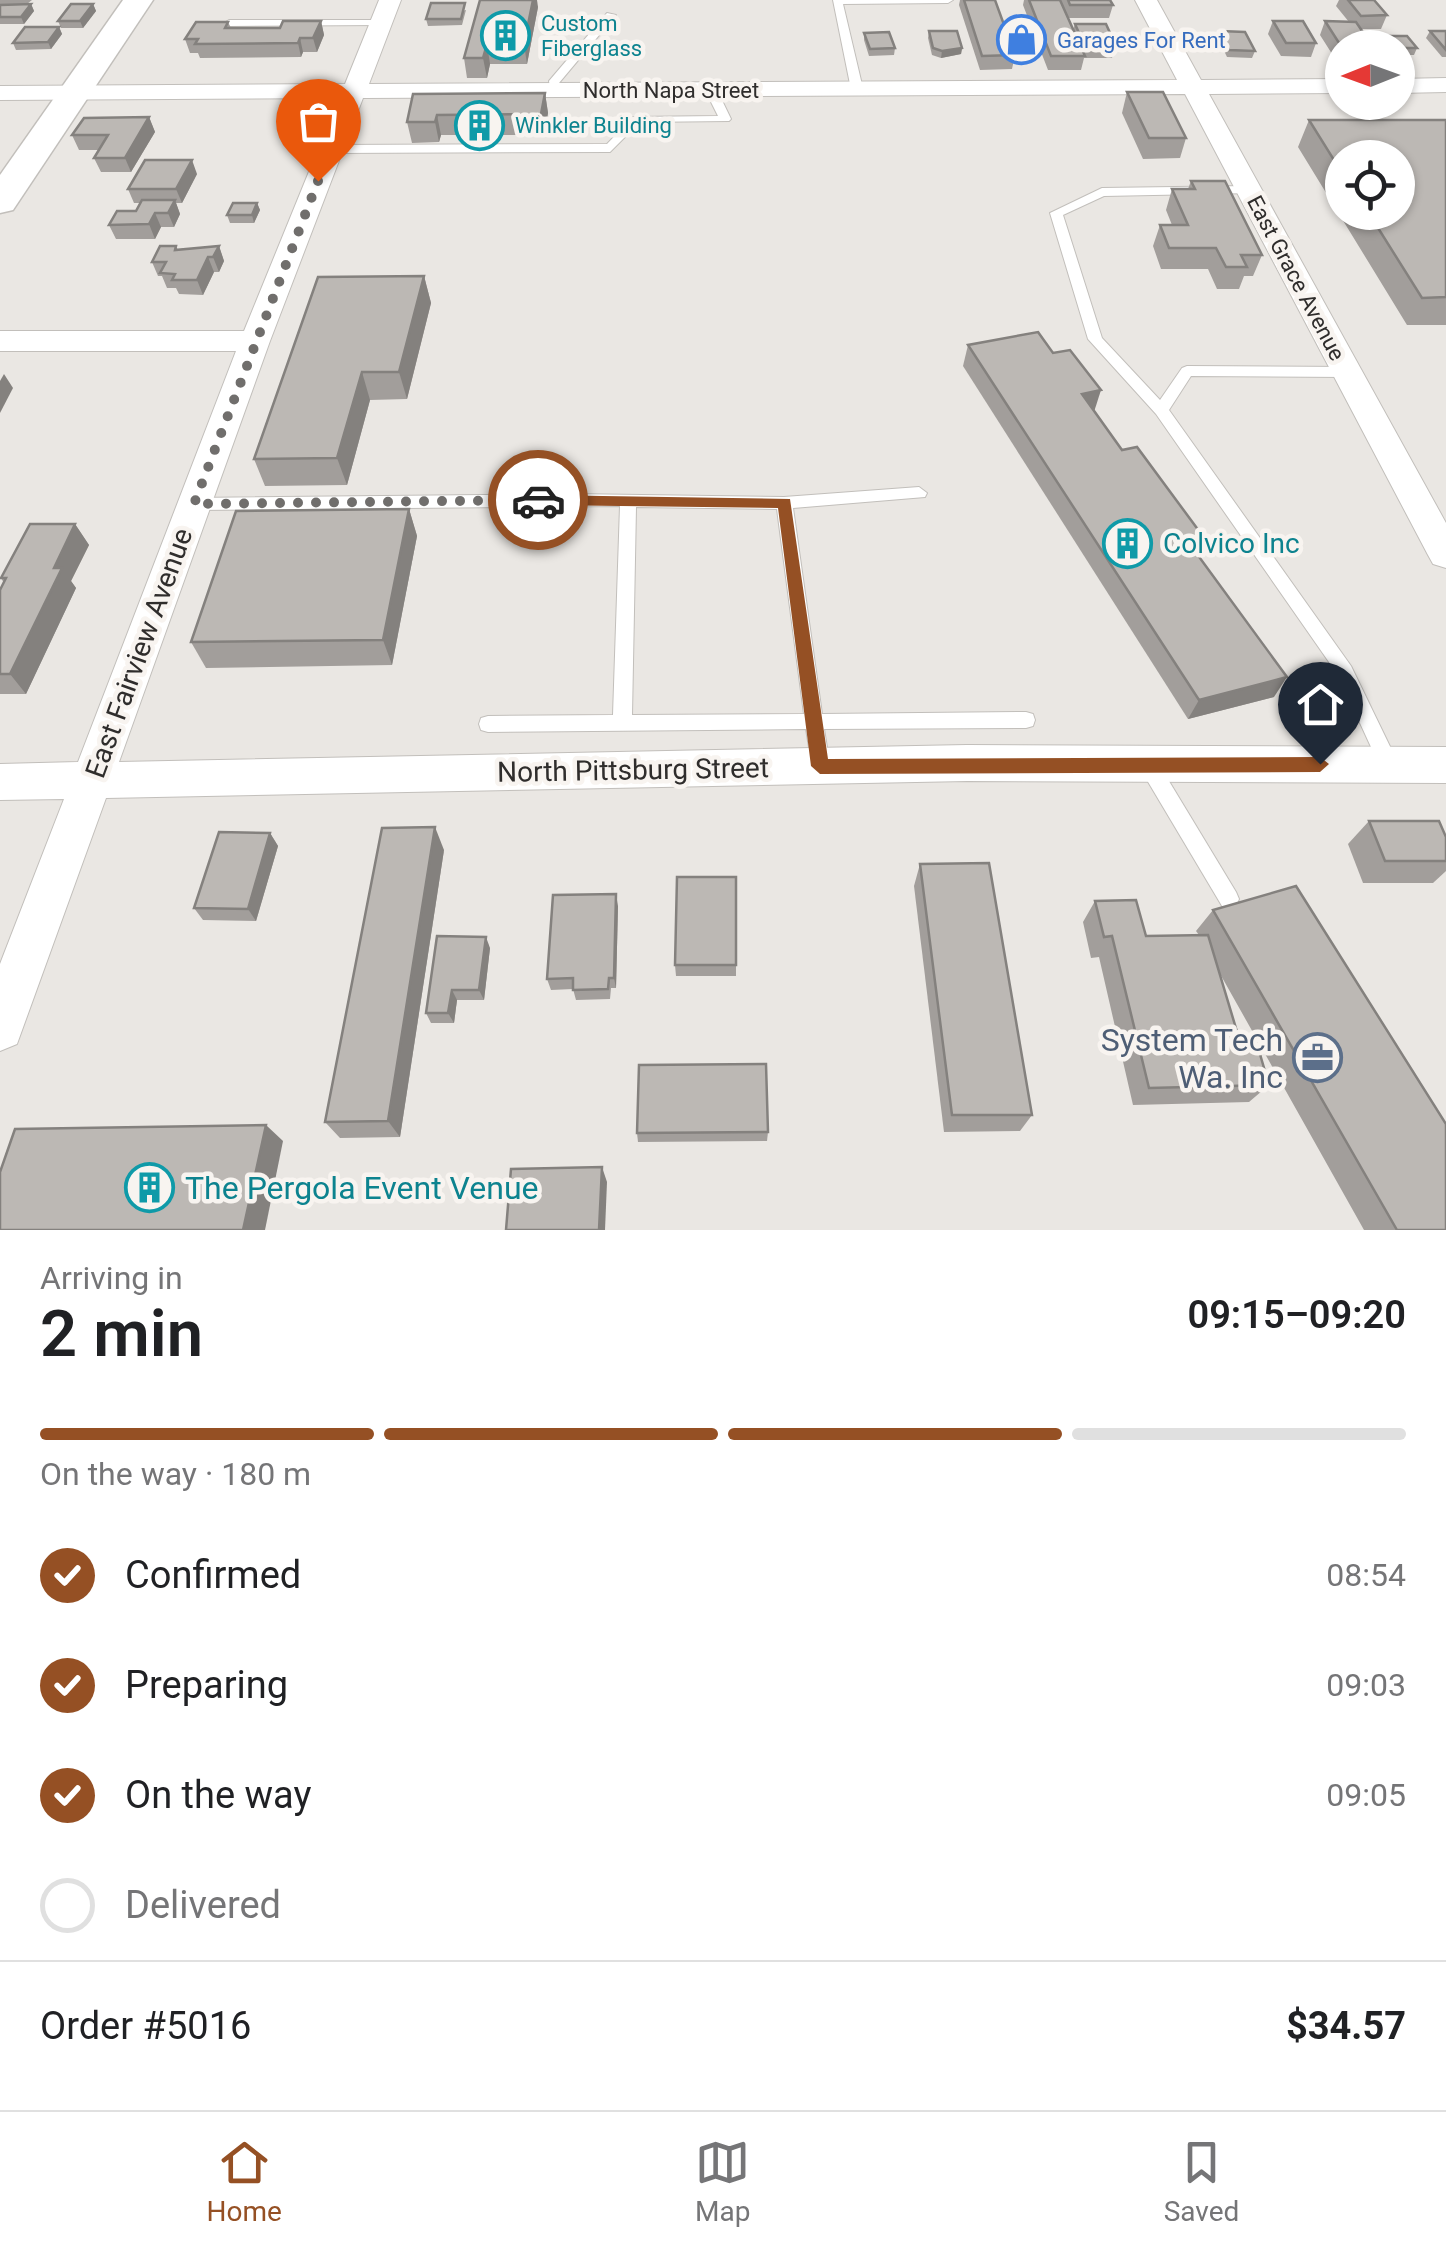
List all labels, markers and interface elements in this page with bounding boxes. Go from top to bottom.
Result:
building icon: Custom Fiberglass [480,10,532,62]
place label: Custom Fiberglass [541,11,642,61]
shop icon: Garages For Rent [996,14,1048,66]
place label: Garages For Rent [1057,28,1226,53]
north arrow [1325,30,1415,120]
map controls [1325,30,1415,230]
street label: North Napa Street [583,78,759,103]
pin [276,79,361,182]
icon: bag [291,94,346,149]
building icon: Winkler Building [454,99,506,151]
place label: Winkler Building [515,113,672,138]
button: locate [1325,140,1415,230]
street label: East Grace Avenue [1242,191,1350,365]
courier [488,450,588,550]
icon: car [511,473,566,528]
building icon: Colvico Inc [1102,517,1154,569]
street label: East Fairview Avenue [78,524,200,782]
place label: Colvico Inc [1163,527,1300,560]
pin [1278,662,1363,765]
icon: home [1293,677,1348,732]
street label: North Pittsburg Street [497,751,769,789]
place label: System Tech Wa. Inc [1101,1021,1283,1096]
office icon: System Tech Wa. Inc [1292,1032,1344,1084]
building icon: The Pergola Event Venue [124,1162,176,1214]
place label: The Pergola Event Venue [185,1169,539,1207]
text: Arriving in [40,1259,183,1297]
text: 09:15–09:20 [1187,1293,1406,1337]
text: 2 min [40,1296,203,1372]
text: On the way · 180 m [40,1455,311,1493]
icon: check [40,1548,95,1603]
text: Confirmed [125,1553,301,1597]
text: 08:54 [1326,1556,1406,1594]
icon: check [40,1658,95,1713]
text: Preparing [125,1663,288,1707]
text: 09:03 [1326,1666,1406,1704]
icon: check [40,1768,95,1823]
text: On the way [125,1773,311,1817]
text: 09:05 [1326,1776,1406,1814]
text: Delivered [125,1883,281,1927]
text: Order #5016 [40,2004,251,2048]
text: $34.57 [1286,2004,1406,2048]
tab: Home [207,2135,282,2228]
tab: Map [695,2135,751,2228]
tab: Saved [1164,2135,1239,2228]

